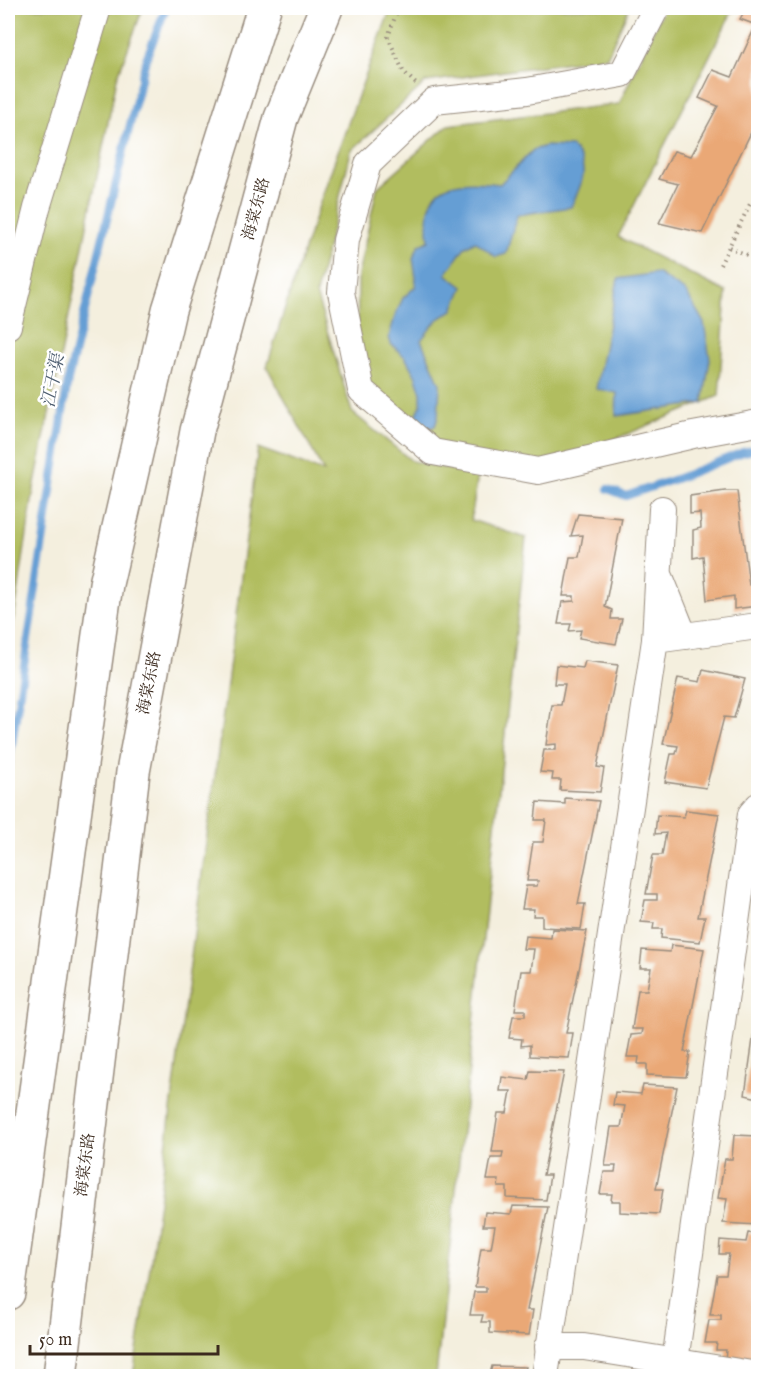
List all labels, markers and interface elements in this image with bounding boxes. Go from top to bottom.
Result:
street label: 海棠东路 [239,175,275,243]
water label: 江干渠 [38,349,71,410]
street label: 海棠东路 [134,650,166,716]
street label: 海棠东路 [72,1132,100,1198]
scale bar [30,1318,218,1356]
text: 50 m [39,1329,72,1352]

